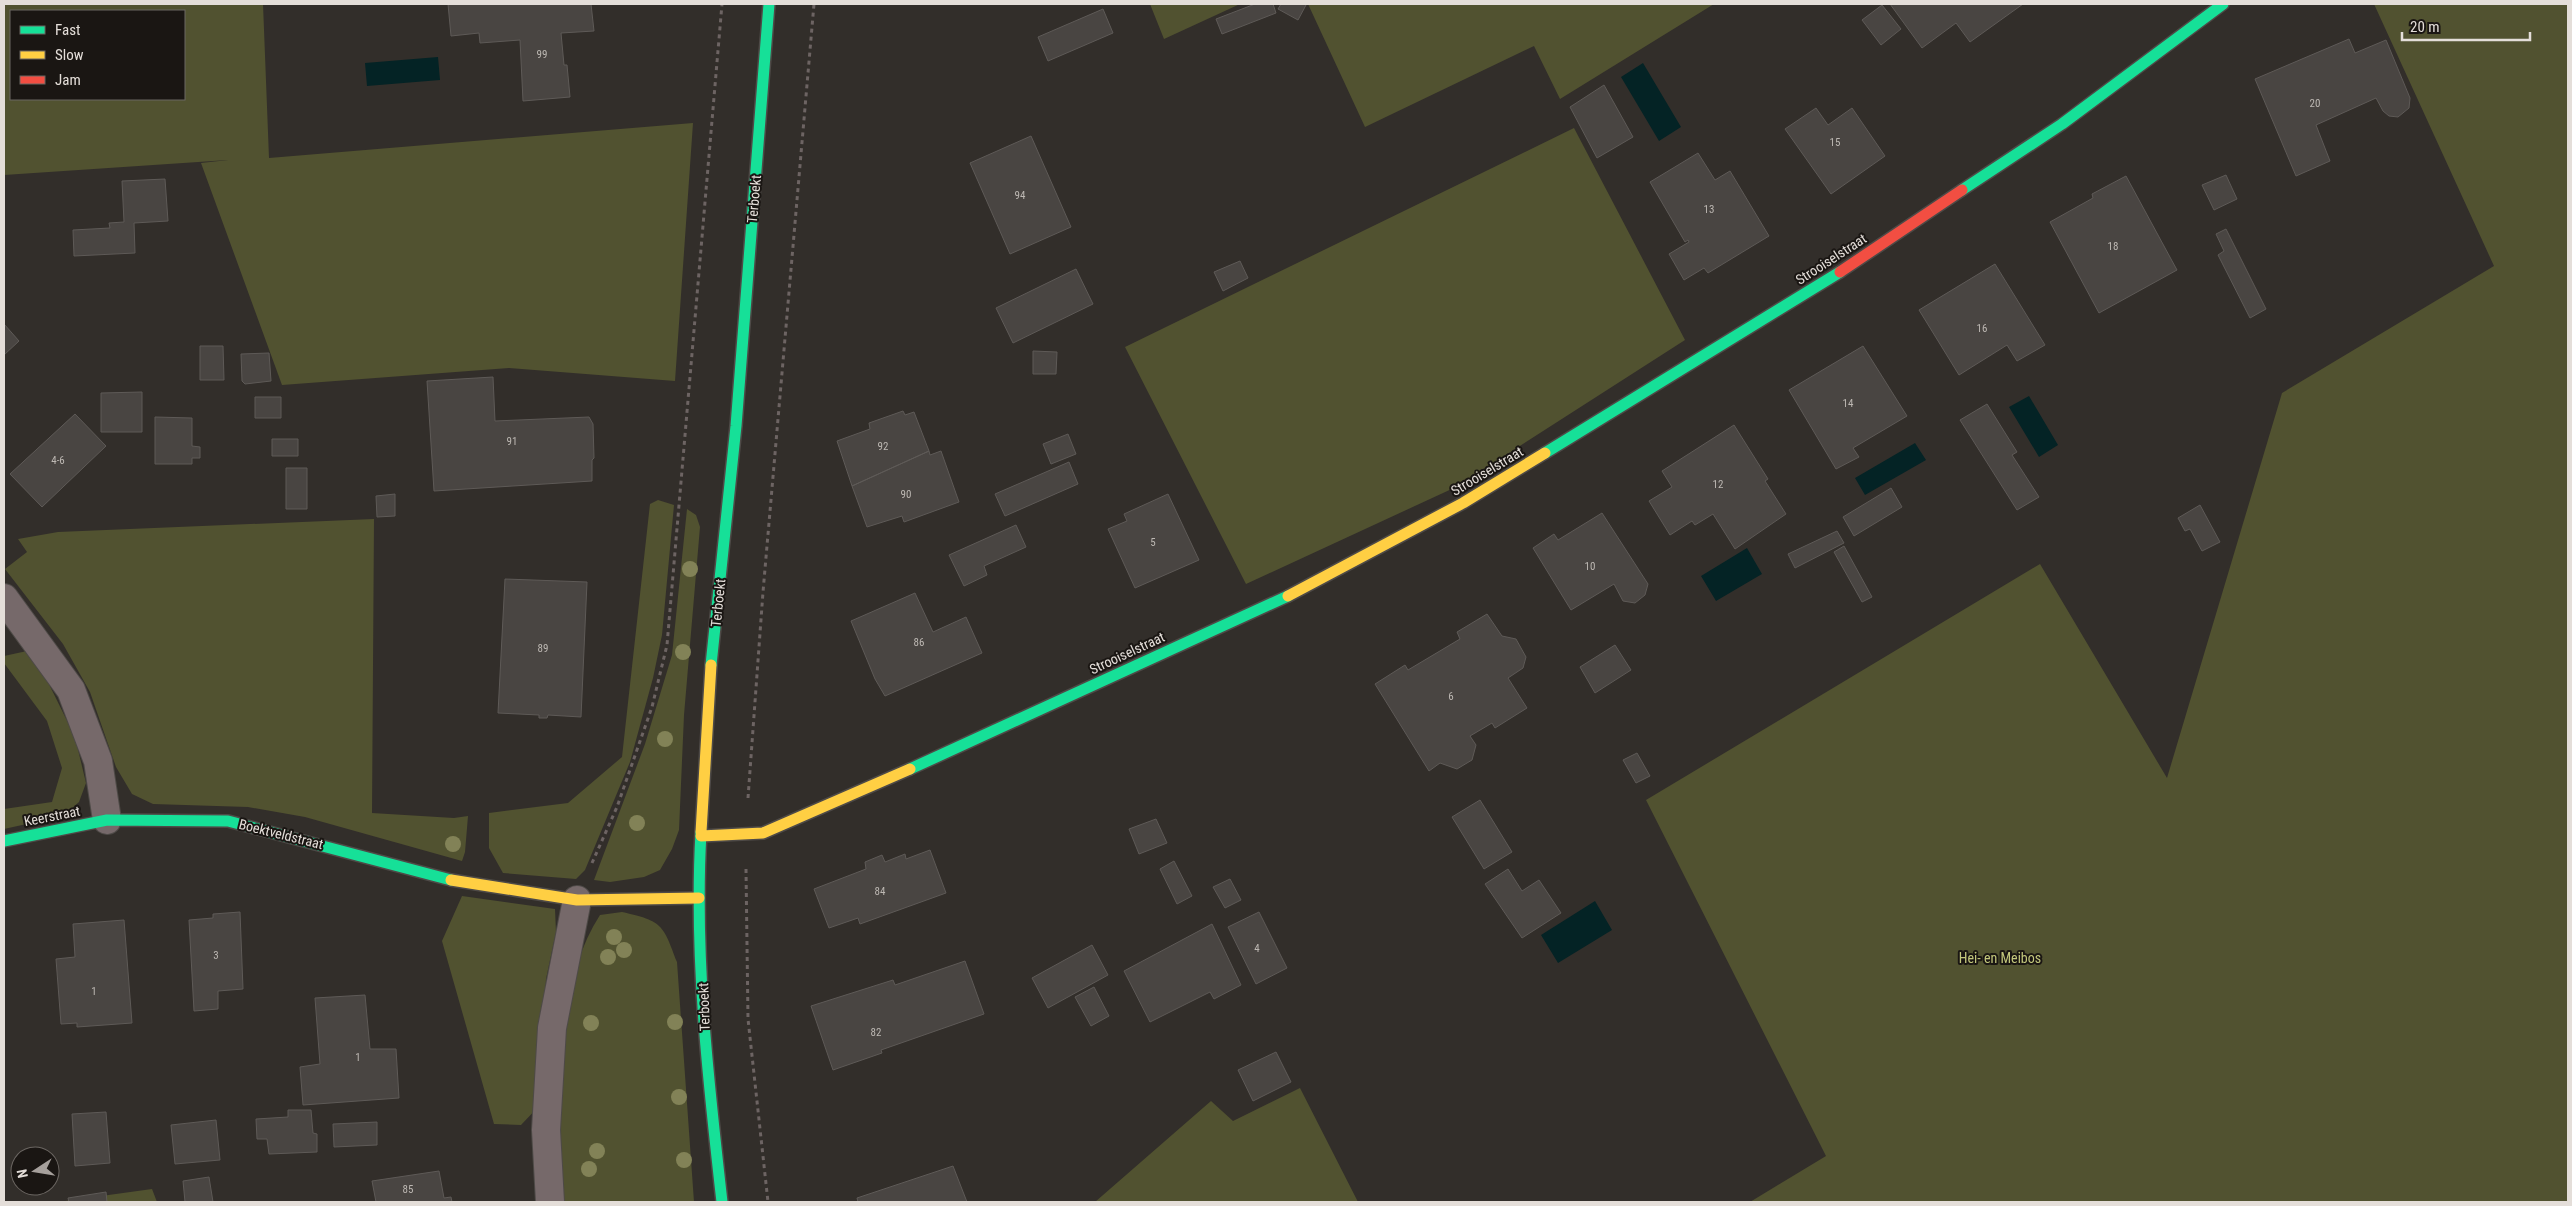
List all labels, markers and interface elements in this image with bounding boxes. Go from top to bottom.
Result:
legend [10,10,185,100]
scale bar [2402,10,2530,42]
text: 20 m [2410,18,2440,36]
text: Fast [55,21,80,39]
text: Slow [55,46,84,64]
house number: 99 [537,48,547,61]
text: Jam [55,71,81,89]
house number: 20 [2310,97,2320,110]
house number: 15 [1830,136,1840,149]
street label: Terboekt [744,174,764,224]
house number: 94 [1015,189,1026,202]
house number: 13 [1704,203,1714,216]
street label: Strooiselstraat [1793,230,1869,288]
house number: 18 [2108,240,2118,253]
house number: 16 [1977,322,1987,335]
house number: 14 [1843,397,1854,410]
house number: 91 [507,435,517,448]
house number: 92 [878,440,888,453]
street label: Strooiselstraat [1448,443,1526,499]
house number: 4-6 [51,454,65,467]
house number: 12 [1713,478,1723,491]
house number: 90 [901,488,911,501]
house number: 5 [1150,536,1156,549]
house number: 10 [1585,560,1595,573]
street label: Terboekt [708,578,728,628]
street label: Strooiselstraat [1087,629,1167,677]
house number: 86 [914,636,924,649]
house number: 89 [538,642,548,655]
house number: 6 [1448,690,1454,703]
street label: Keerstraat [23,803,81,829]
street label: Boektveldstraat [237,816,325,852]
house number: 84 [875,885,886,898]
house number: 4 [1254,942,1260,955]
house number: 3 [213,949,219,962]
park label: Hei- en Meibos [1959,950,2041,966]
street label: Terboekt [695,983,713,1031]
house number: 1 [91,985,97,998]
house number: 82 [871,1026,881,1039]
house number: 1 [355,1051,361,1064]
north arrow [10,1146,60,1196]
text: N [14,1168,31,1180]
house number: 85 [403,1183,413,1196]

